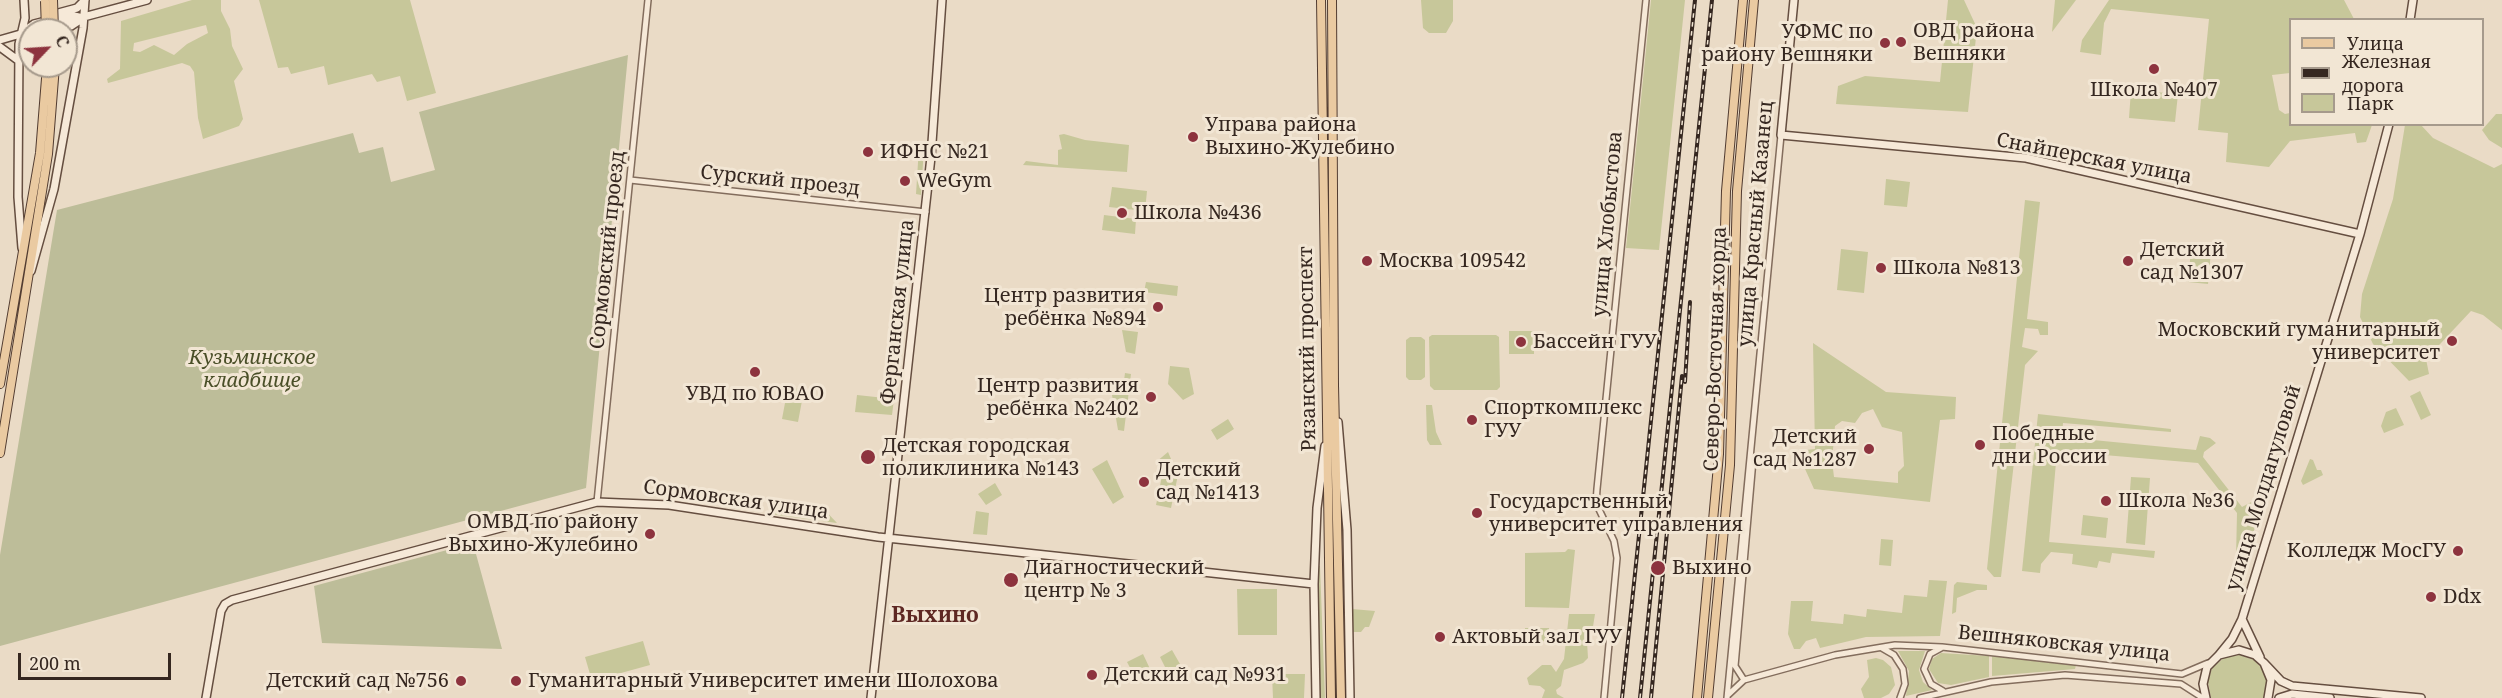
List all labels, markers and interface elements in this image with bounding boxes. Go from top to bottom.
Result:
north arrow [18,18,78,78]
legend [2289,18,2484,126]
place label: ОВД района Вешняки [1913,19,2035,66]
place label: УФМС по району Вешняки [1701,20,1873,67]
text: Улица [2347,31,2404,55]
text: С [50,32,75,51]
marker: ОВД района Вешняки [1894,35,1908,49]
marker: УФМС по району Вешняки [1878,36,1892,50]
text: Железная дорога [2342,49,2431,97]
marker: Школа №407 [2147,62,2161,76]
place label: Школа №407 [2090,78,2218,102]
text: Парк [2347,91,2394,115]
street label: улица Красный Казанец [1733,100,1779,348]
place label: Управа района Выхино-Жулебино [1205,113,1395,160]
street label: Снайперская улица [1994,128,2194,190]
marker: Управа района Выхино-Жулебино [1186,130,1200,144]
street label: улица Хлобыстова [1588,130,1628,318]
place label: ИФНС №21 [880,140,990,164]
marker: ИФНС №21 [861,145,875,159]
street label: Сормовский проезд [586,150,630,350]
street label: Сурский проезд [699,161,861,201]
place label: WeGym [917,169,992,193]
marker: WeGym [898,174,912,188]
place label: Школа №436 [1134,201,1262,225]
marker: Школа №436 [1115,206,1129,220]
street label: Ферганская улица [876,218,920,406]
street label: Северо-Восточная хорда [1700,226,1732,472]
place label: Детский сад №1307 [2140,238,2244,285]
street label: Рязанский проспект [1294,246,1322,452]
place label: Москва 109542 [1379,249,1526,273]
marker: Москва 109542 [1360,254,1374,268]
marker: Детский сад №1307 [2121,254,2135,268]
place label: Школа №813 [1893,256,2021,280]
marker: Школа №813 [1874,261,1888,275]
place label: Центр развития ребёнка №894 [984,284,1146,331]
marker: Центр развития ребёнка №894 [1151,300,1165,314]
place label: Московский гуманитарный университет [2157,318,2440,365]
place label: Бассейн ГУУ [1533,330,1657,354]
marker: Московский гуманитарный университет [2445,334,2459,348]
marker: Бассейн ГУУ [1514,335,1528,349]
park label: Кузьминское кладбище [189,346,315,393]
marker: УВД по ЮВАО [748,365,762,379]
place label: Центр развития ребёнка №2402 [977,374,1139,421]
place label: УВД по ЮВАО [686,382,824,406]
street label: улица Молдагуловой [2221,382,2307,594]
marker: Центр развития ребёнка №2402 [1144,390,1158,404]
place label: Спорткомплекс ГУУ [1484,396,1642,443]
marker: Спорткомплекс ГУУ [1465,413,1479,427]
place label: Победные дни России [1992,422,2107,469]
place label: Детский сад №1287 [1753,425,1857,472]
place label: Детская городская поликлиника №143 [882,434,1080,481]
marker: Победные дни России [1973,438,1987,452]
marker: Детский сад №1287 [1862,442,1876,456]
marker: Детская городская поликлиника №143 [859,448,877,466]
place label: Детский сад №1413 [1156,458,1260,505]
street label: Сормовская улица [642,475,830,525]
marker: Детский сад №1413 [1137,475,1151,489]
place label: Школа №36 [2118,489,2235,513]
place label: Государственный университет управления [1489,490,1743,537]
marker: Школа №36 [2099,494,2113,508]
marker: Государственный университет управления [1470,506,1484,520]
place label: ОМВД по району Выхино-Жулебино [448,510,638,557]
marker: ОМВД по району Выхино-Жулебино [643,527,657,541]
place label: Колледж МосГУ [2287,539,2446,563]
marker: Колледж МосГУ [2451,544,2465,558]
place label: Диагностический центр № 3 [1024,556,1204,603]
place label: Выхино [1672,556,1752,580]
marker: Выхино [1649,559,1667,577]
marker: Диагностический центр № 3 [1002,571,1020,589]
place label: Ddx [2443,585,2481,609]
marker: Ddx [2424,590,2438,604]
district label: Выхино [891,603,979,629]
street label: Вешняковская улица [1957,621,2171,667]
place label: Актовый зал ГУУ [1452,625,1622,649]
marker: Актовый зал ГУУ [1433,630,1447,644]
scale bar [21,641,174,679]
text: 200 m [29,651,81,675]
place label: Детский сад №931 [1104,663,1287,687]
marker: Детский сад №931 [1085,668,1099,682]
place label: Детский сад №756 [266,669,449,693]
place label: Гуманитарный Университет имени Шолохова [528,669,999,693]
marker: Детский сад №756 [454,674,468,688]
marker: Гуманитарный Университет имени Шолохова [509,674,523,688]

